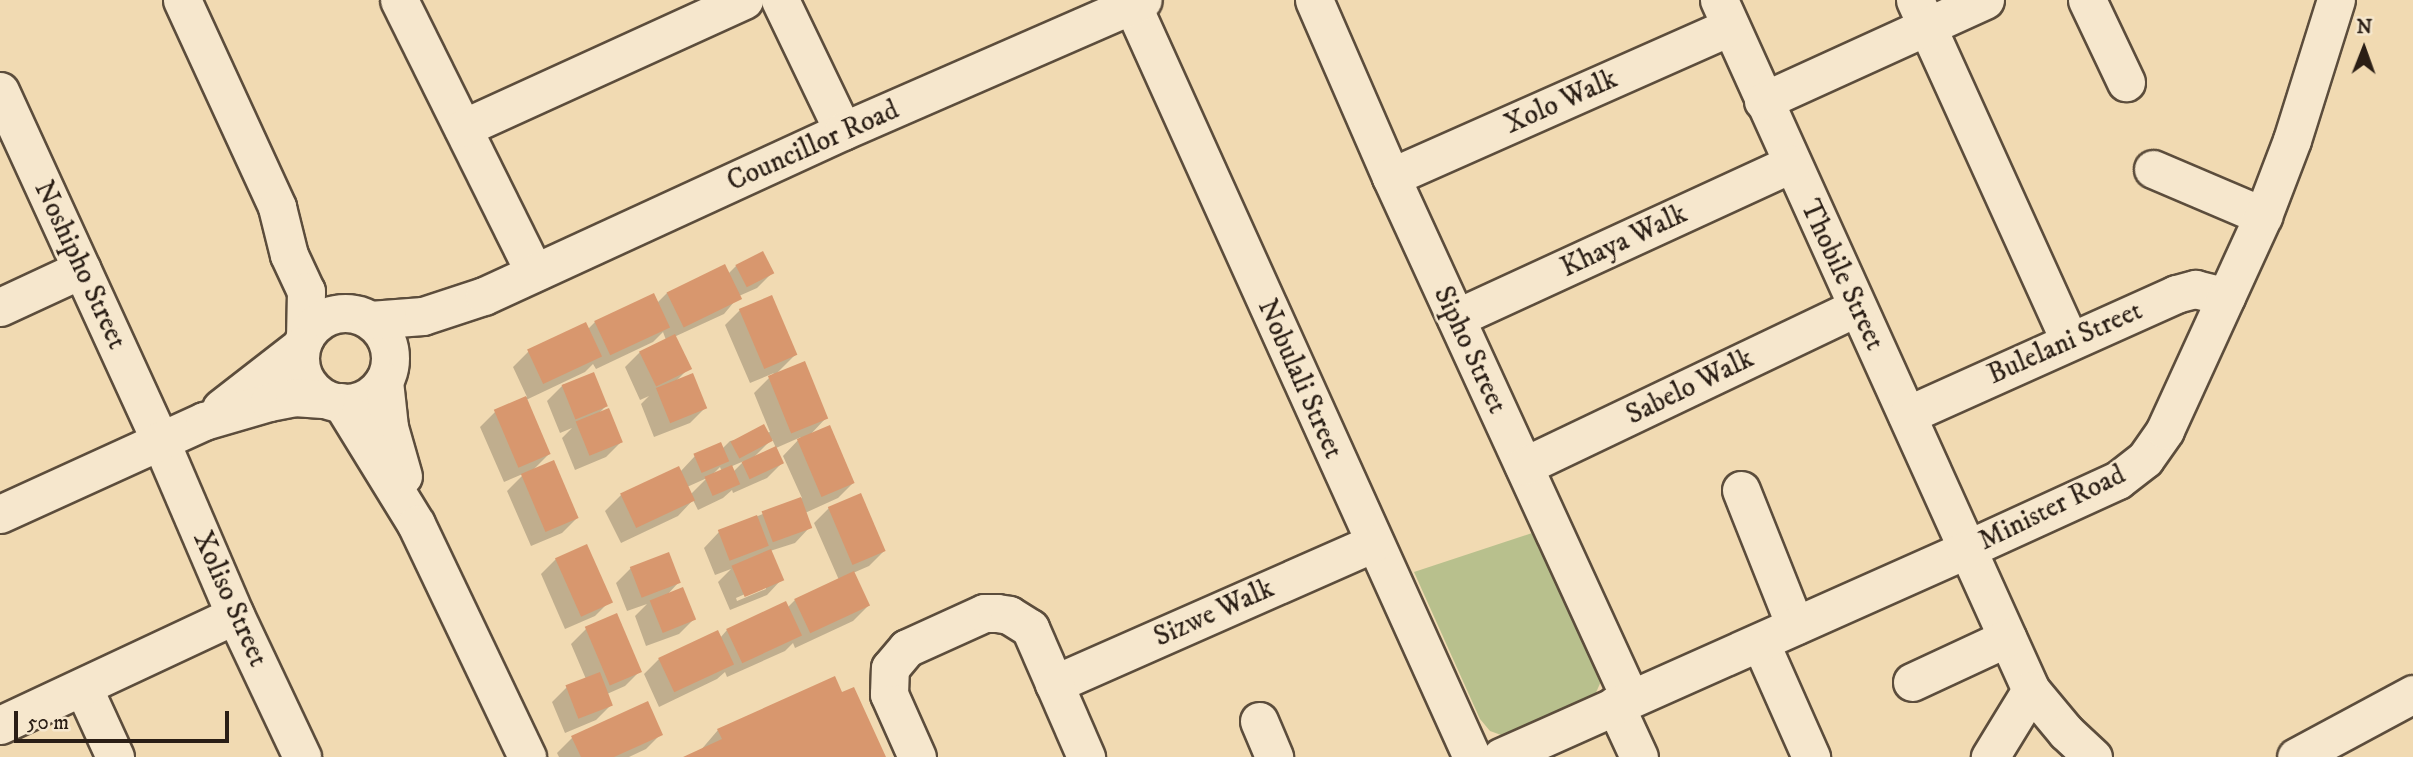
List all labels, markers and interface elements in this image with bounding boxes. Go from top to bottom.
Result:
north arrow [2329,14,2399,84]
text: N [2356,16,2372,39]
street label: Xolo Walk [1500,62,1622,142]
street label: Councillor Road [722,93,904,199]
street label: Noshipho Street [26,176,134,354]
street label: Thobile Street [1793,195,1891,355]
street label: Khaya Walk [1556,197,1692,285]
street label: Sipho Street [1426,281,1514,419]
street label: Nobulali Street [1250,294,1350,464]
street label: Bulelani Street [1983,294,2147,392]
street label: Sabelo Walk [1621,342,1759,432]
street label: Minister Road [1973,458,2131,558]
street label: Xoliso Street [185,526,275,672]
street label: Sizwe Walk [1149,572,1279,654]
scale bar [18,698,233,742]
text: 50 m [27,710,69,736]

